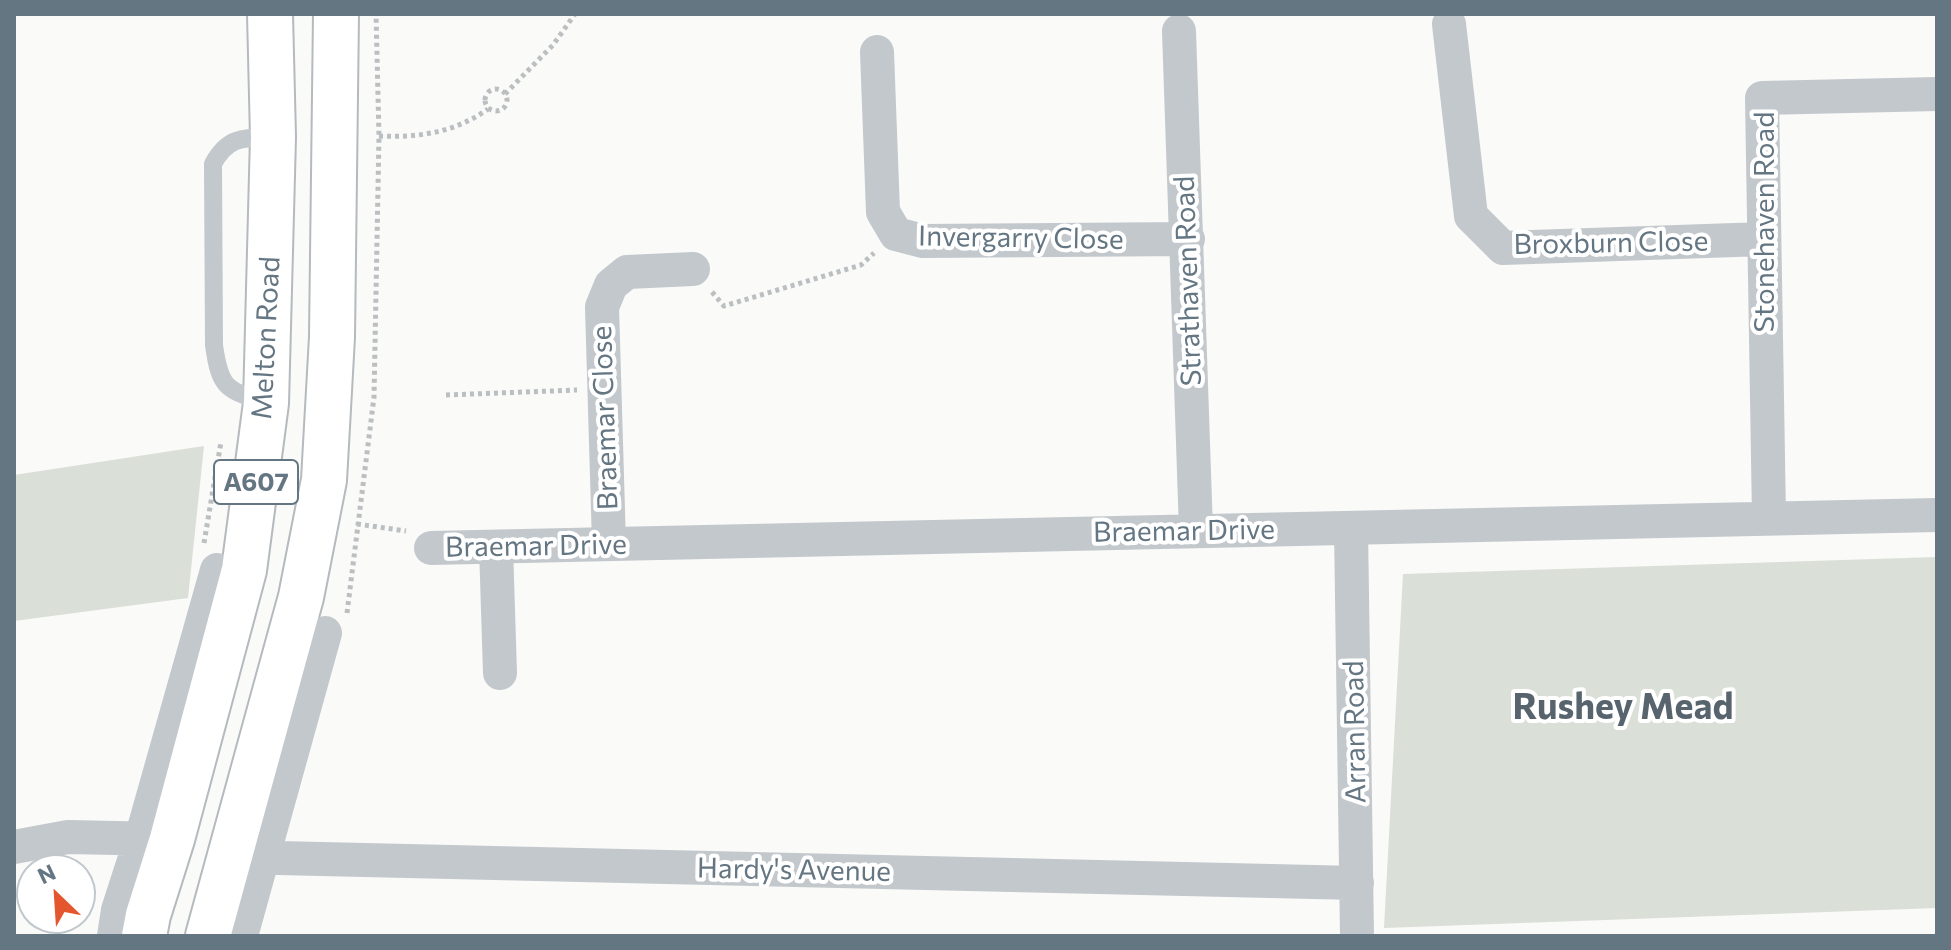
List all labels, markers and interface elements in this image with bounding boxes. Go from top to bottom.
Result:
street label: Stonehaven Road [1748,112,1782,332]
street label: Strathaven Road [1168,175,1208,387]
street label: Invergarry Close [918,219,1124,257]
street label: Broxburn Close [1513,225,1709,261]
street label: Melton Road [245,256,287,420]
street label: Braemar Close [585,325,625,511]
road number: A607 [214,460,298,504]
street label: Braemar Drive [1093,513,1275,549]
street label: Braemar Drive [445,528,627,564]
street label: Arran Road [1337,660,1373,804]
district label: Rushey Mead [1512,685,1734,729]
street label: Hardy's Avenue [697,852,891,888]
north arrow [16,854,96,934]
text: N [33,858,60,889]

